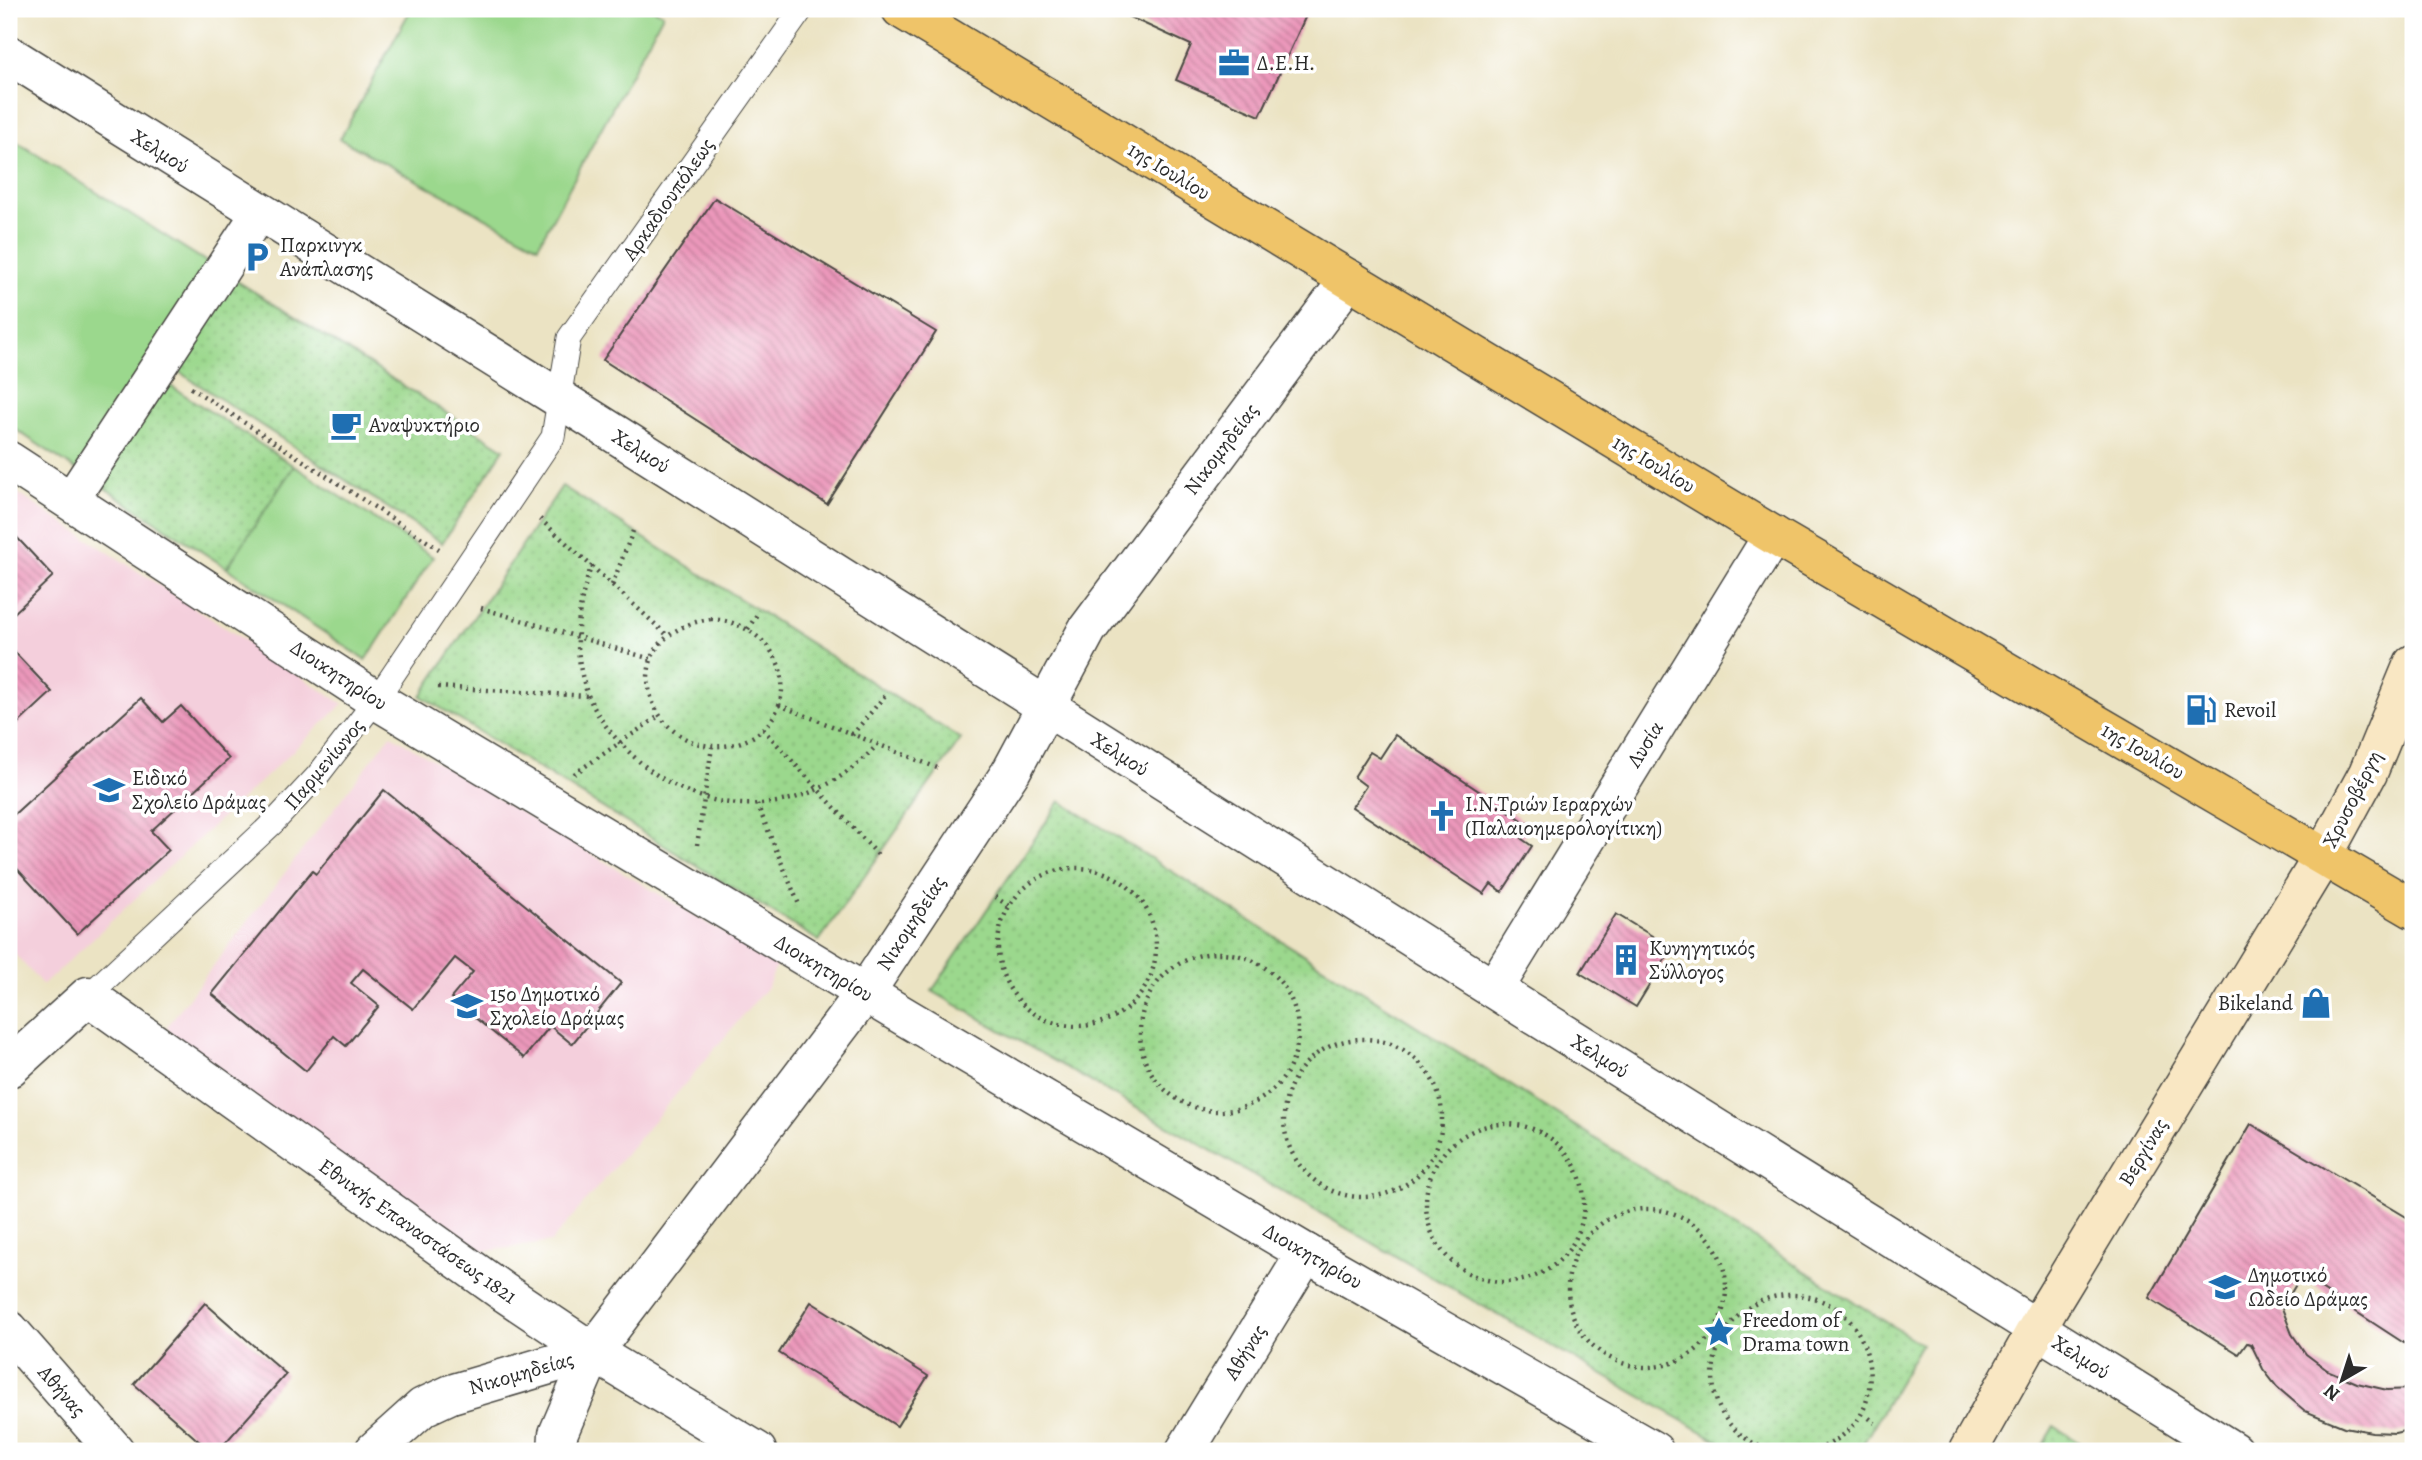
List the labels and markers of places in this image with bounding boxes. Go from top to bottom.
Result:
office icon: Δ.Ε.Η. [1217,46,1251,80]
place label: Δ.Ε.Η. [1257,49,1315,77]
place label: Παρκινγκ Ανάπλασης [279,231,373,283]
parking icon: Παρκινγκ Ανάπλασης [240,240,274,274]
cafe icon: Αναψυκτήριο [329,408,363,442]
place label: Αναψυκτήριο [368,411,480,439]
fuel station icon: Revoil [2184,693,2218,727]
place label: Revoil [2224,696,2276,724]
place label: Ειδικό Σχολείο Δράμας [132,764,266,816]
school or university icon: Ειδικό Σχολείο Δράμας [92,773,126,807]
place label: Ι.Ν.Τριών Ιεραρχών (Παλαιοημερολογίτικη) [1465,790,1662,842]
church icon: Ι.Ν.Τριών Ιεραρχών (Παλαιοημερολογίτικη) [1425,799,1459,833]
place label: Κυνηγητικός Σύλλογος [1649,934,1755,986]
building icon: Κυνηγητικός Σύλλογος [1609,943,1643,977]
place label: 15ο Δημοτικό Σχολείο Δράμας [490,980,624,1032]
shop icon: Bikeland [2299,986,2333,1020]
school or university icon: 15ο Δημοτικό Σχολείο Δράμας [450,989,484,1023]
place label: Bikeland [2218,989,2294,1017]
place label: Δημοτικό Ωδείο Δράμας [2248,1261,2368,1313]
school or university icon: Δημοτικό Ωδείο Δράμας [2208,1270,2242,1304]
place label: Freedom of Drama town [1742,1306,1849,1358]
place icon: Freedom of Drama town [1702,1315,1736,1349]

